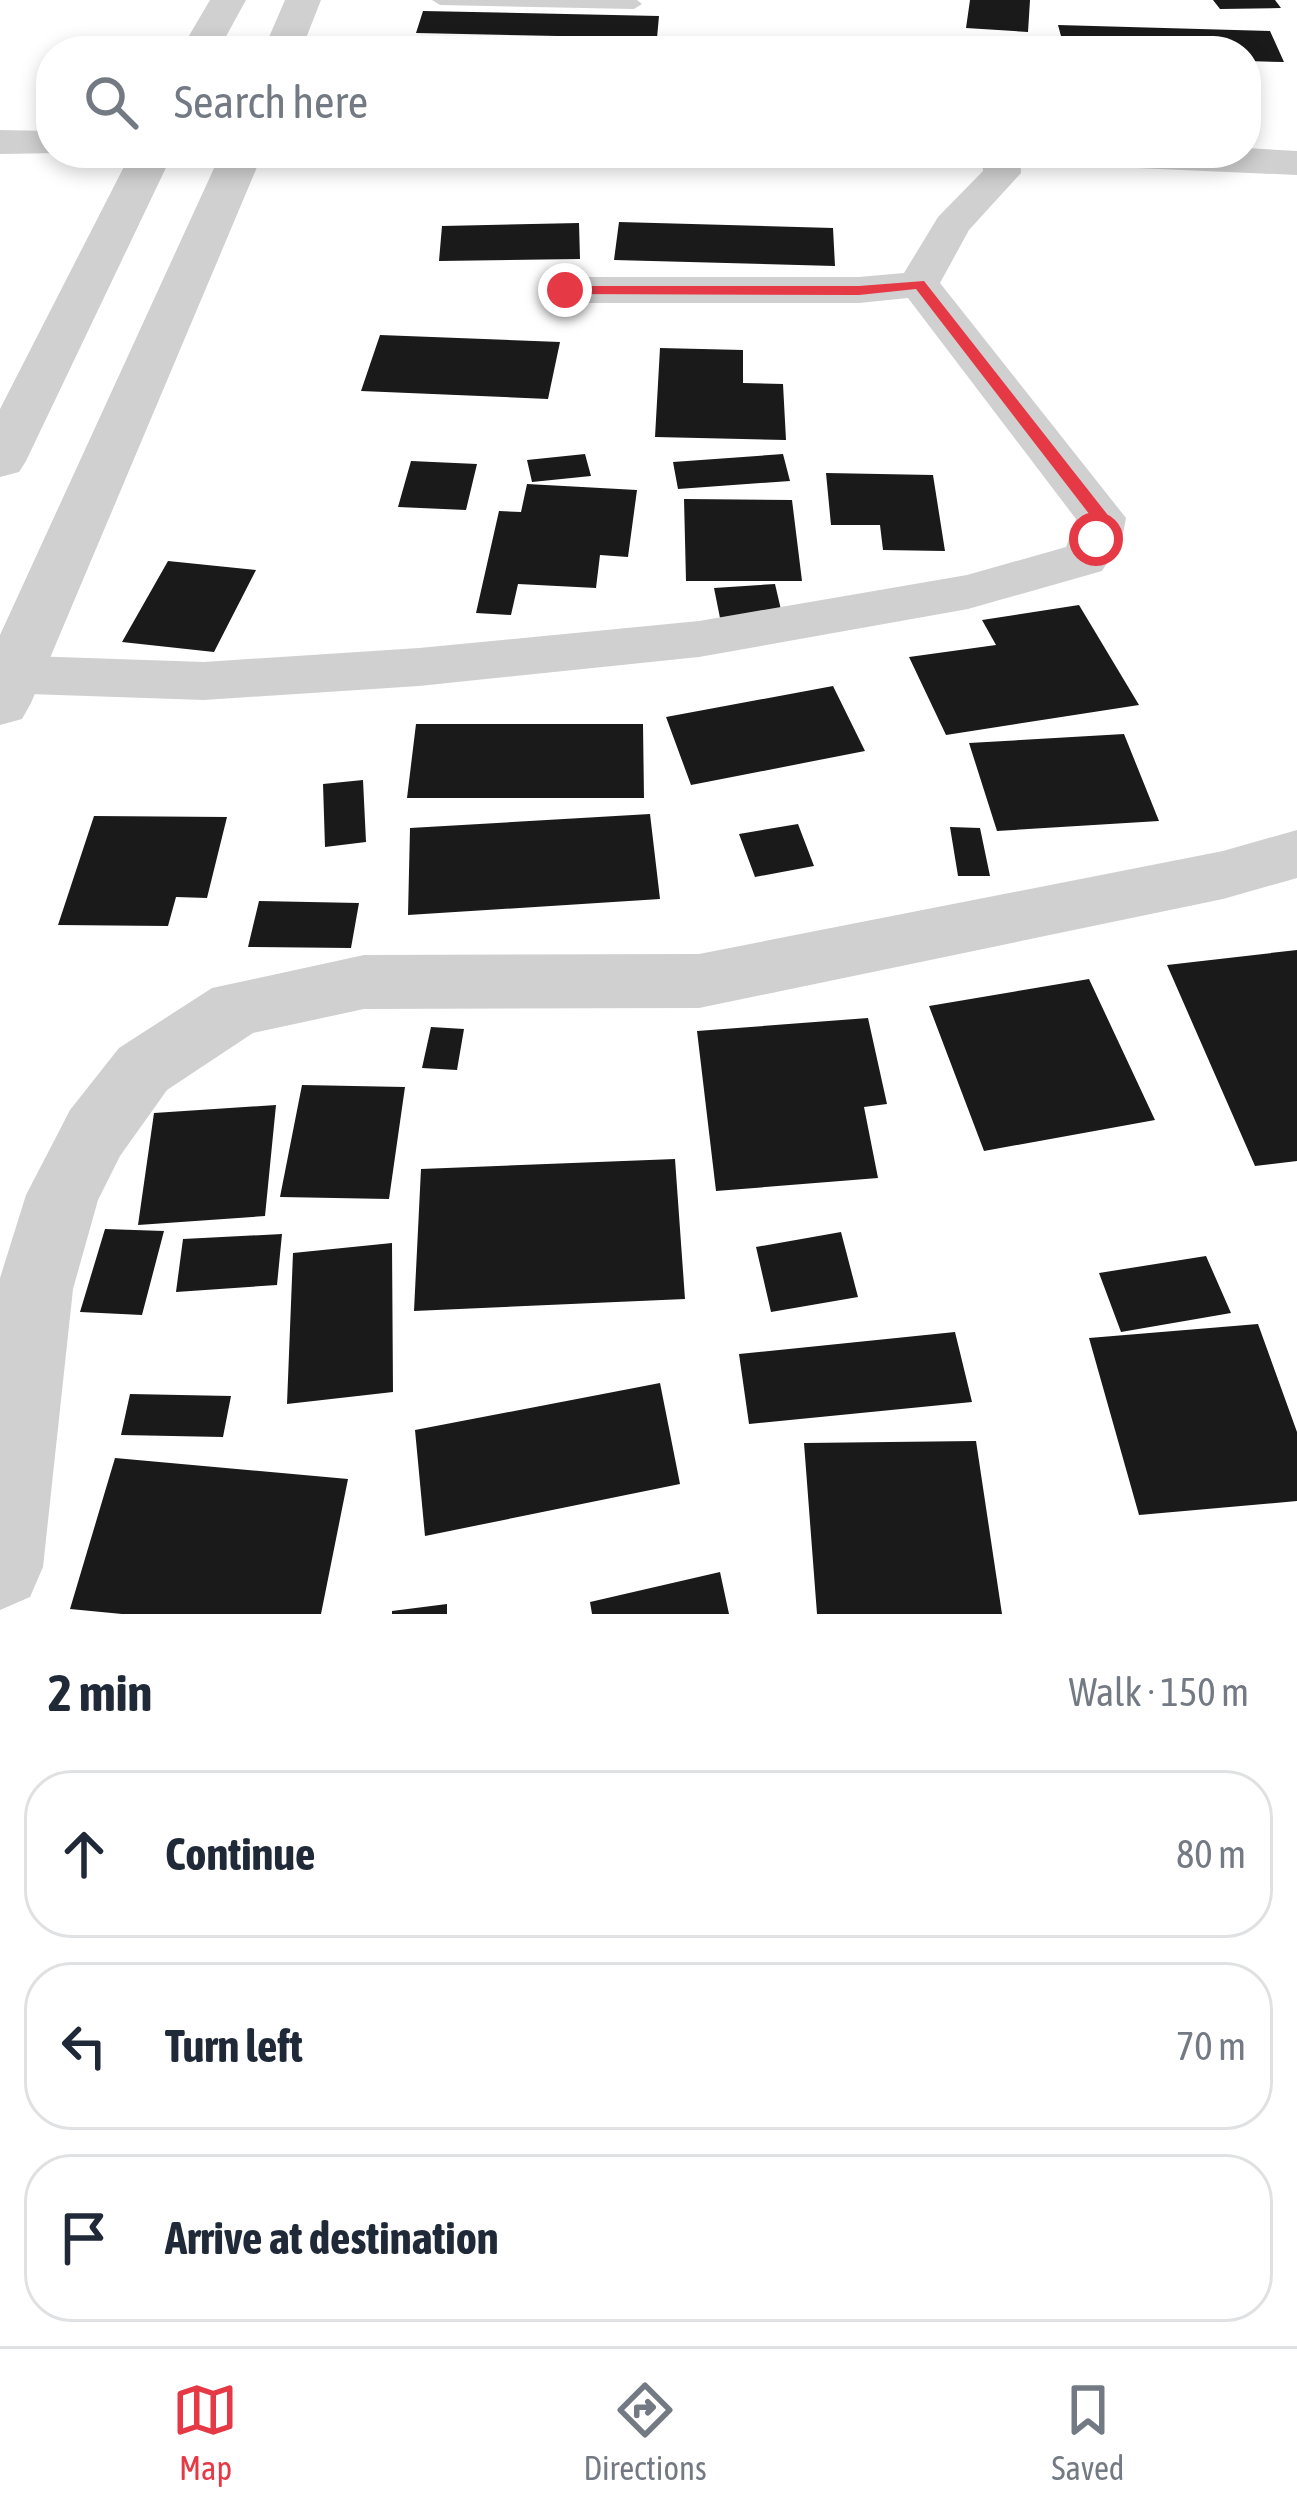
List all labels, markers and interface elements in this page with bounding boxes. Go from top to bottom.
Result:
search box [36,36,1261,168]
icon: search [78,69,144,135]
text: Search here [174,76,368,128]
route end [538,263,592,317]
route start [1069,512,1123,566]
text: 2 min [48,1663,152,1722]
text: Walk · 150 m [1069,1670,1249,1714]
icon: ahead [51,1821,117,1887]
text: Continue [165,1828,316,1880]
text: 80 m [1176,1832,1246,1876]
icon: left [51,2013,117,2079]
text: Turn left [165,2020,303,2072]
text: 70 m [1176,2024,1246,2068]
icon: arrive [51,2205,117,2271]
text: Arrive at destination [165,2212,499,2264]
tab: Map [172,2377,238,2487]
tab: Directions [583,2377,707,2487]
tab: Saved [1052,2377,1124,2487]

